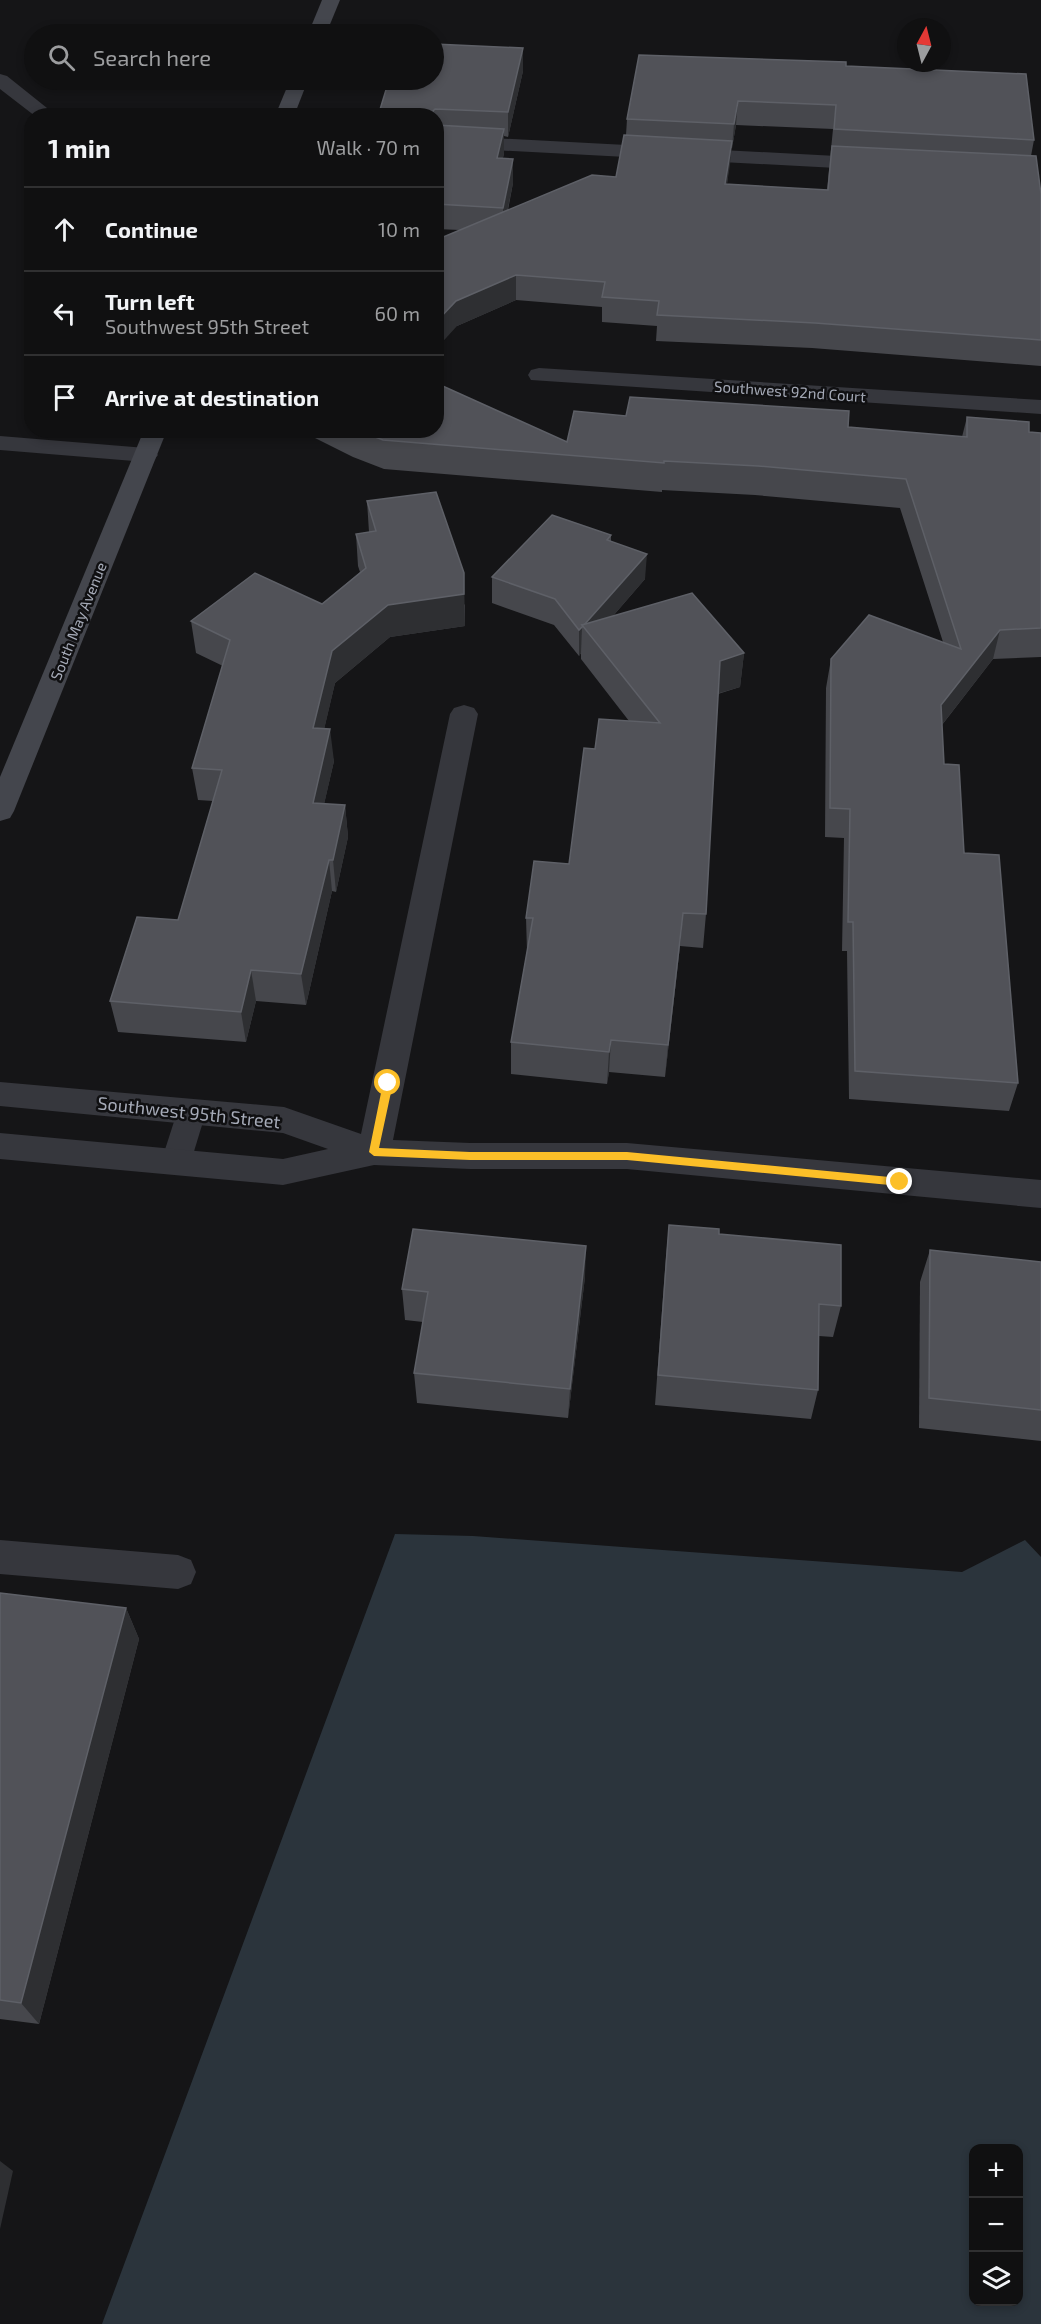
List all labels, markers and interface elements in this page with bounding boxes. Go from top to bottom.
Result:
north arrow [897,18,951,72]
search box [24,24,444,90]
icon: search [45,41,78,74]
text: Search here [93,44,211,70]
text: 1 min [48,132,111,163]
text: Walk · 70 m [316,135,420,159]
icon: ahead [48,213,81,246]
text: Continue [105,216,198,242]
text: 10 m [378,217,420,241]
text: Turn left [105,288,194,314]
icon: left [48,297,81,330]
text: 60 m [375,301,420,325]
text: Southwest 95th Street [105,314,309,338]
street label: Southwest 92nd Court [714,377,867,405]
icon: arrive [48,381,81,414]
text: Arrive at destination [105,384,319,410]
street label: South May Avenue [46,559,110,683]
route start [374,1069,400,1095]
street label: Southwest 95th Street [97,1091,282,1133]
route end [886,1168,912,1194]
map controls [969,2144,1023,2306]
button: + [969,2144,1023,2198]
button: − [969,2198,1023,2252]
button: layers [969,2252,1023,2306]

